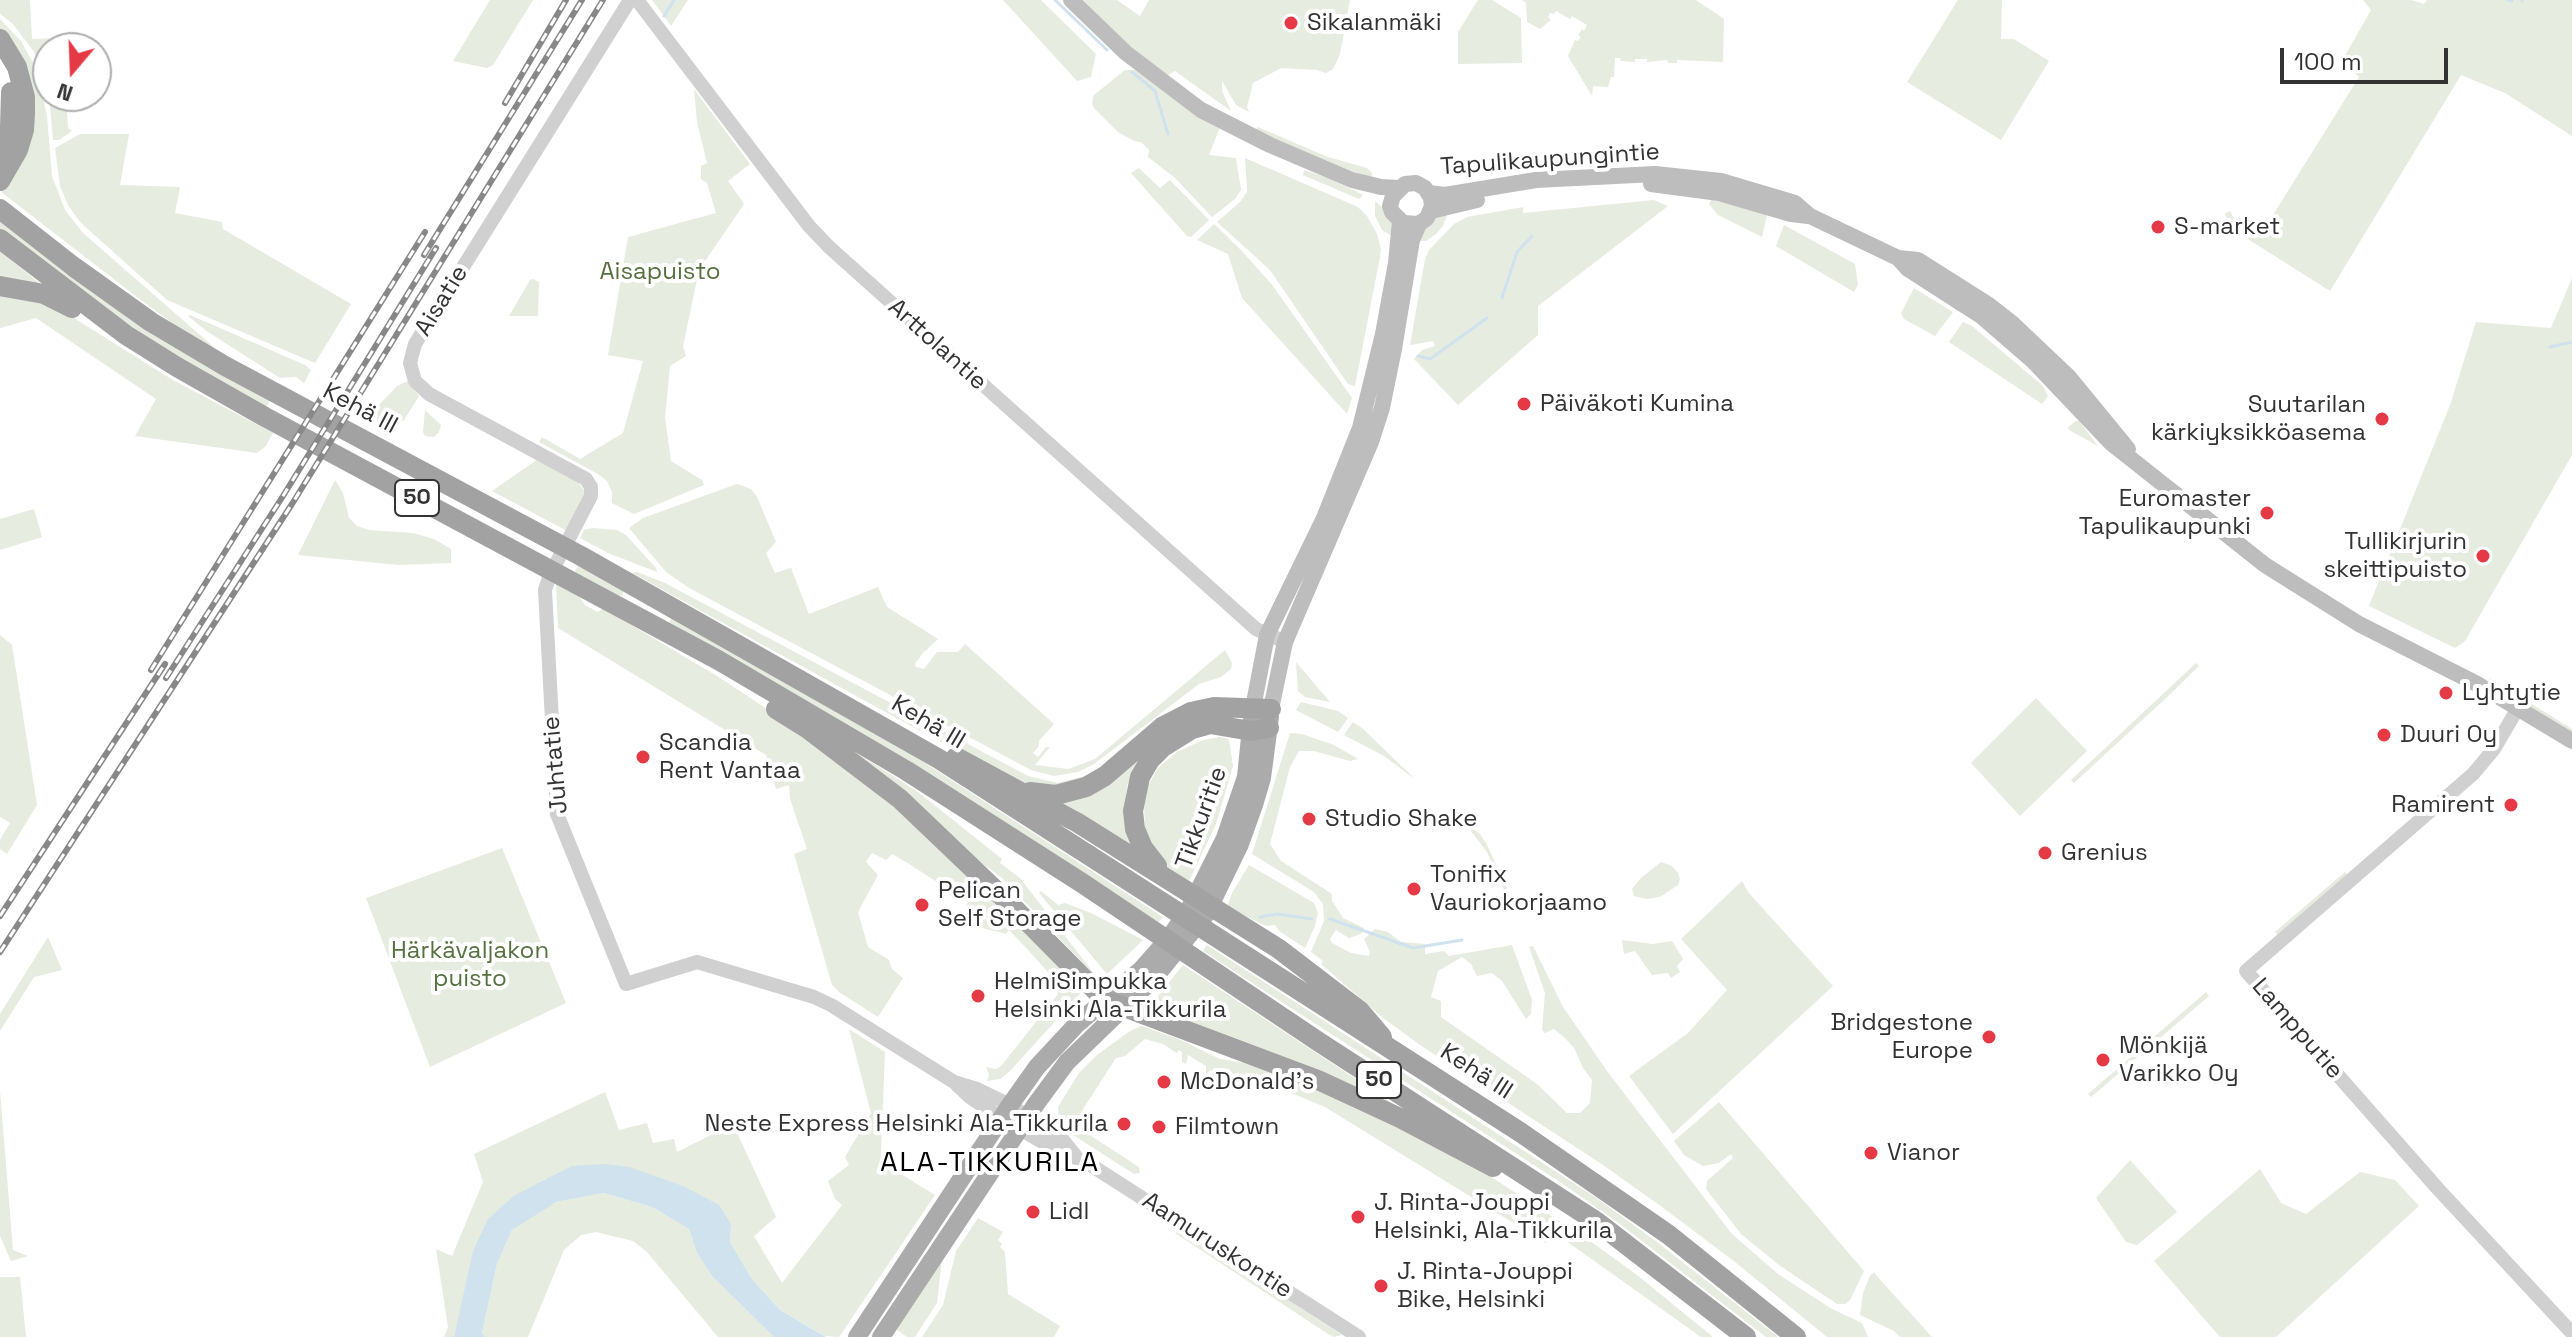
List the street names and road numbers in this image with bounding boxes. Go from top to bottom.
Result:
street label: Tapulikaupungintie [1439,138,1661,182]
street label: Aisatie [409,260,475,342]
street label: Arttolantie [882,293,992,397]
street label: Kehä III [318,377,402,441]
road number: 50 [395,480,439,516]
street label: Kehä III [886,690,970,756]
street label: Juhtatie [537,715,575,815]
street label: Tikkuritie [1170,763,1234,873]
street label: Lampputie [2245,973,2349,1085]
street label: Kehä III [1434,1038,1518,1106]
road number: 50 [1357,1062,1401,1098]
street label: Aamuruskontie [1137,1187,1297,1305]

